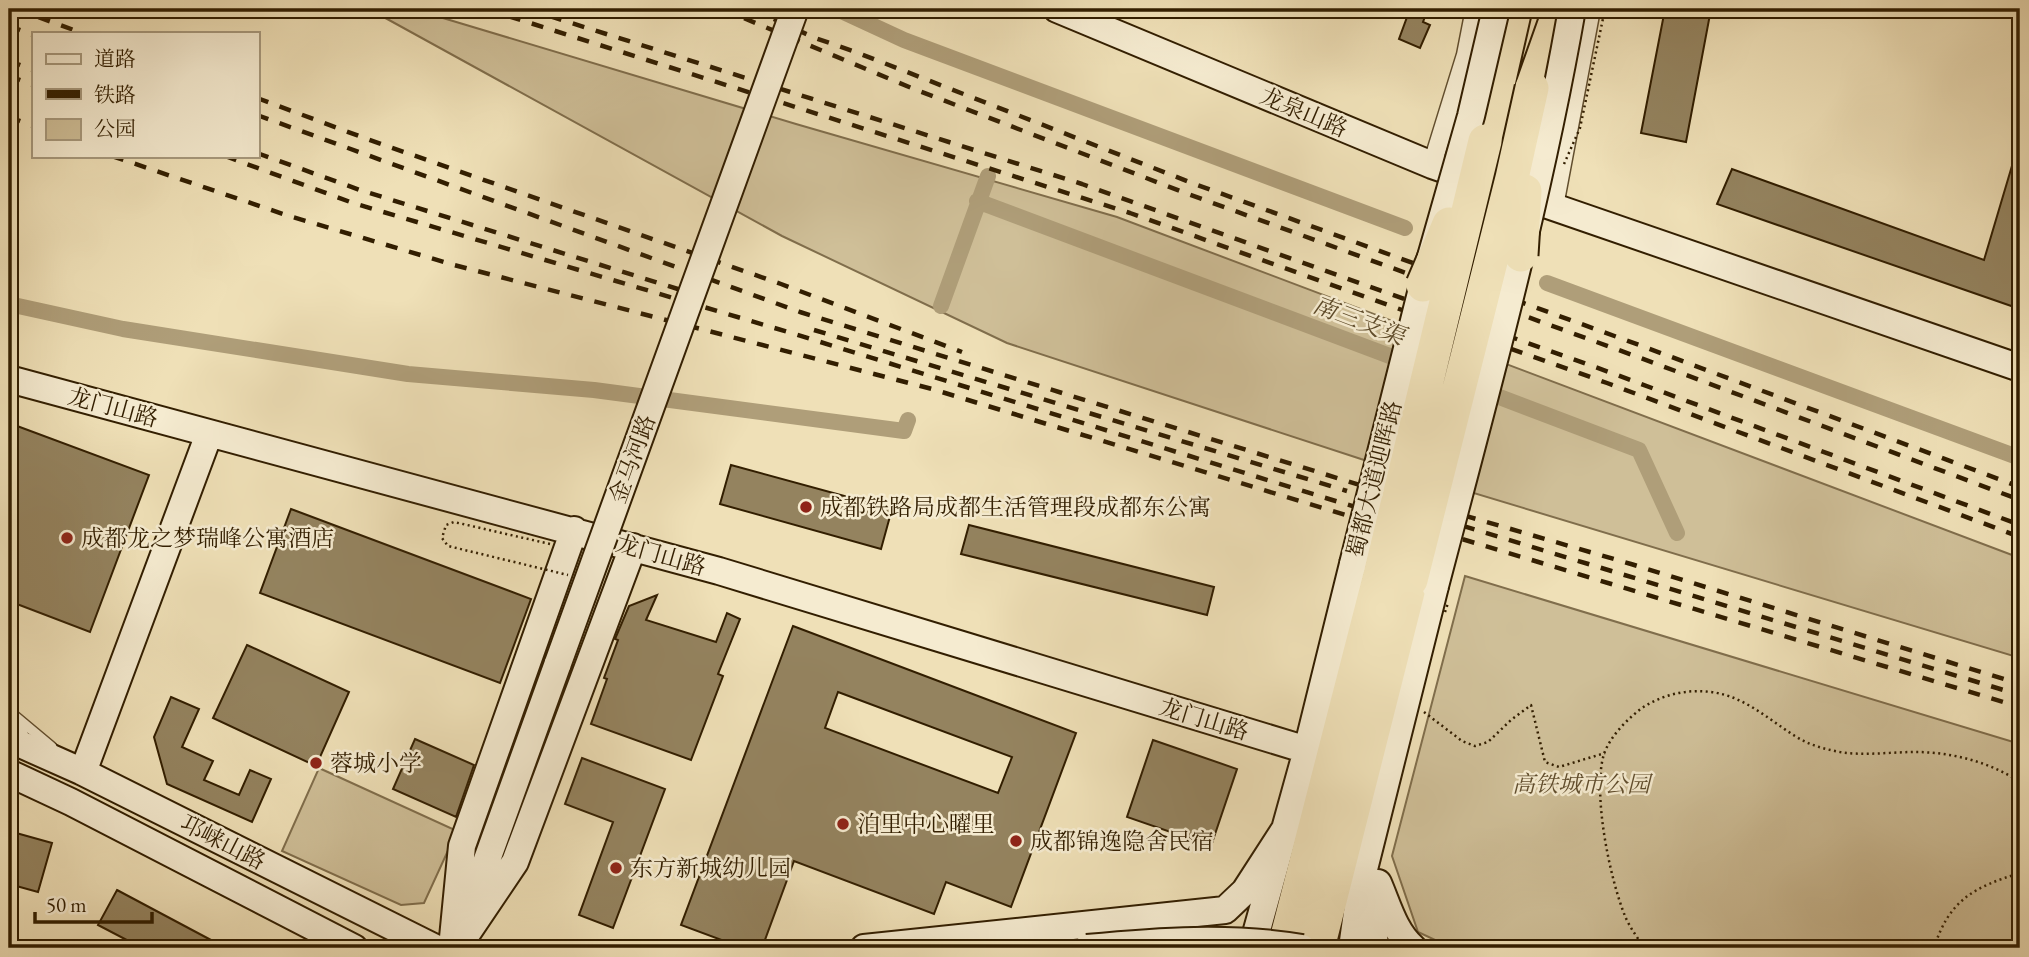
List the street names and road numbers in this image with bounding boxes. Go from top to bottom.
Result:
street label: 龙泉山路 [1256,80,1352,144]
street label: 龙门山路 [65,381,161,433]
street label: 蜀都大道迎晖路 [1340,397,1408,561]
street label: 金马河路 [602,411,662,507]
street label: 龙门山路 [613,528,709,582]
street label: 龙门山路 [1156,691,1252,747]
street label: 邛崃山路 [175,808,271,876]

